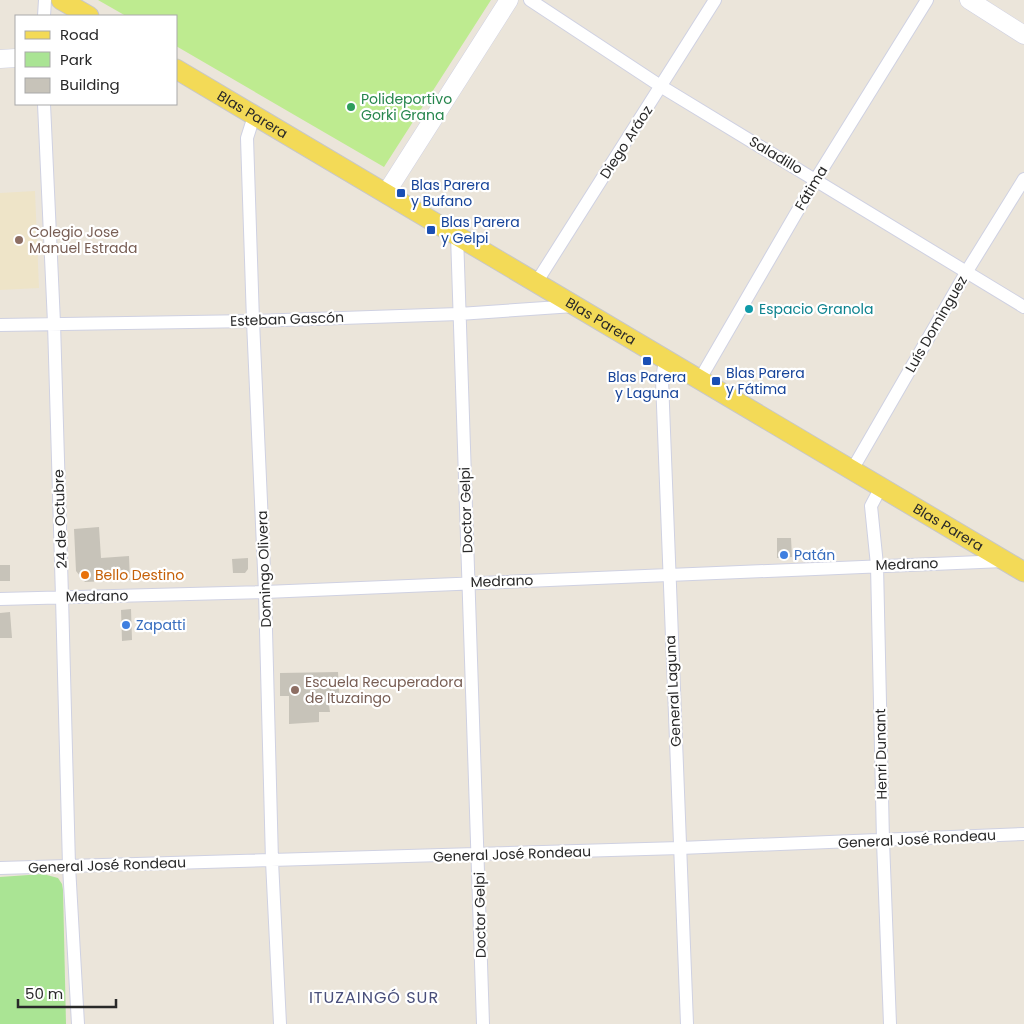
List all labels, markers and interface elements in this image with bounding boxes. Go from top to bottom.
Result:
legend [15,15,178,105]
text: Road [60,24,99,45]
text: Park [60,49,92,70]
text: Building [60,74,120,95]
street label: Blas Parera [214,86,292,143]
place label: Polideportivo Gorki Grana [361,89,452,125]
marker: Polideportivo Gorki Grana [345,101,357,113]
street label: Diego Aráoz [595,101,657,183]
street label: Saladillo [745,131,807,179]
street label: Fátima [790,162,832,214]
place label: Blas Parera y Bufano [411,175,490,211]
marker: Blas Parera y Bufano [395,187,407,199]
place label: Blas Parera y Gelpi [441,212,520,248]
place label: Colegio Jose Manuel Estrada [29,222,138,258]
marker: Blas Parera y Gelpi [425,224,437,236]
marker: Colegio Jose Manuel Estrada [13,234,25,246]
street label: Luís Dominguez [900,272,972,376]
street label: Blas Parera [562,292,640,350]
place label: Espacio Granola [759,299,873,319]
marker: Espacio Granola [743,303,755,315]
street label: Esteban Gascón [230,307,344,331]
marker: Blas Parera y Laguna [641,355,653,367]
place label: Blas Parera y Fátima [726,363,805,399]
place label: Blas Parera y Laguna [608,367,686,403]
marker: Blas Parera y Fátima [710,375,722,387]
street label: Doctor Gelpi [455,467,477,553]
street label: 24 de Octubre [48,469,72,569]
street label: Blas Parera [909,498,987,556]
street label: Domingo Olivera [252,510,276,628]
place label: Patán [794,545,835,565]
marker: Patán [778,549,790,561]
street label: Medrano [875,553,939,575]
place label: Bello Destino [95,565,184,585]
marker: Bello Destino [79,569,91,581]
street label: Medrano [470,570,534,592]
street label: Medrano [65,585,129,607]
place label: Zapatti [136,615,186,635]
marker: Zapatti [120,619,132,631]
street label: General Laguna [660,635,686,747]
place label: Escuela Recuperadora de Ituzaingo [305,672,463,708]
marker: Escuela Recuperadora de Ituzaingo [289,684,301,696]
street label: Henri Dunant [870,708,892,800]
street label: General José Rondeau [837,825,997,853]
street label: General José Rondeau [433,841,591,867]
street label: General José Rondeau [28,852,186,878]
street label: Doctor Gelpi [469,872,491,958]
scale bar [18,976,115,1008]
text: 50 m [25,983,63,1004]
district label: ITUZAINGÓ SUR [309,986,439,1009]

